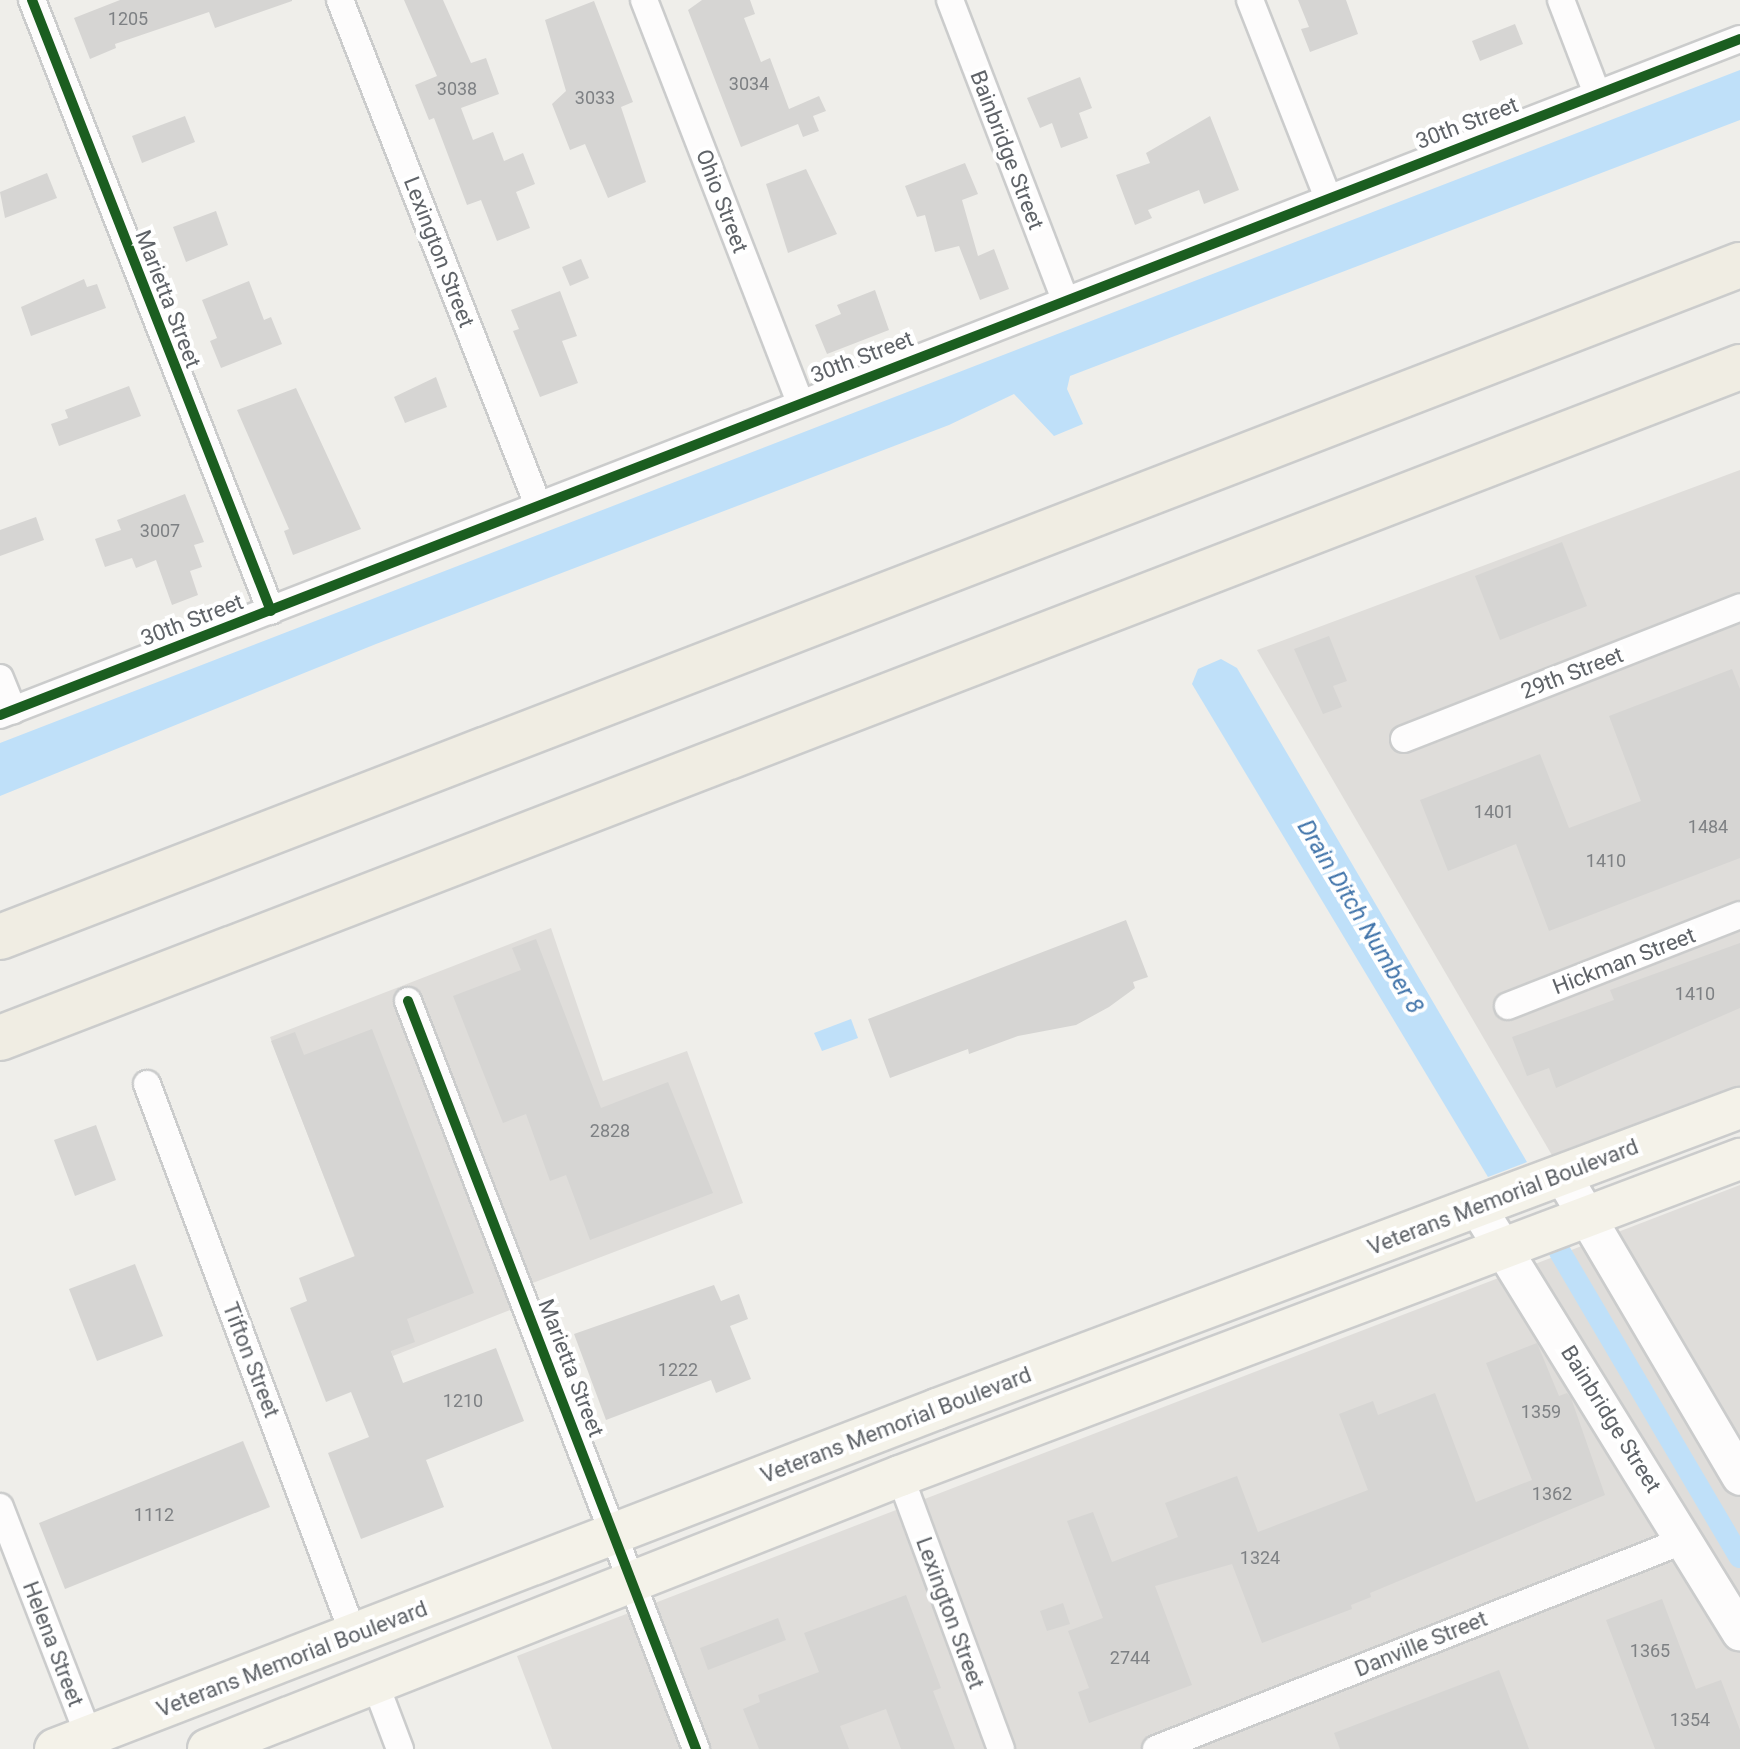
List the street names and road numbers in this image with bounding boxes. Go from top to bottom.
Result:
street label: Bainbridge Street [965,67,1049,233]
street label: 30th Street [1412,91,1522,155]
street label: Ohio Street [690,146,754,256]
street label: Lexington Street [398,173,480,331]
street label: Marietta Street [130,226,206,372]
street label: 30th Street [807,325,917,389]
street label: 30th Street [137,588,247,652]
street label: 29th Street [1517,641,1627,705]
street label: Hickman Street [1549,922,1699,1000]
street label: Veterans Memorial Boulevard [1364,1133,1642,1261]
street label: Marietta Street [533,1295,609,1441]
street label: Tifton Street [217,1299,285,1421]
street label: Bainbridge Street [1555,1341,1667,1497]
street label: Veterans Memorial Boulevard [757,1361,1035,1489]
street label: Lexington Street [910,1534,990,1692]
street label: Helena Street [17,1578,89,1710]
street label: Veterans Memorial Boulevard [153,1595,431,1723]
street label: Danville Street [1351,1605,1491,1683]

